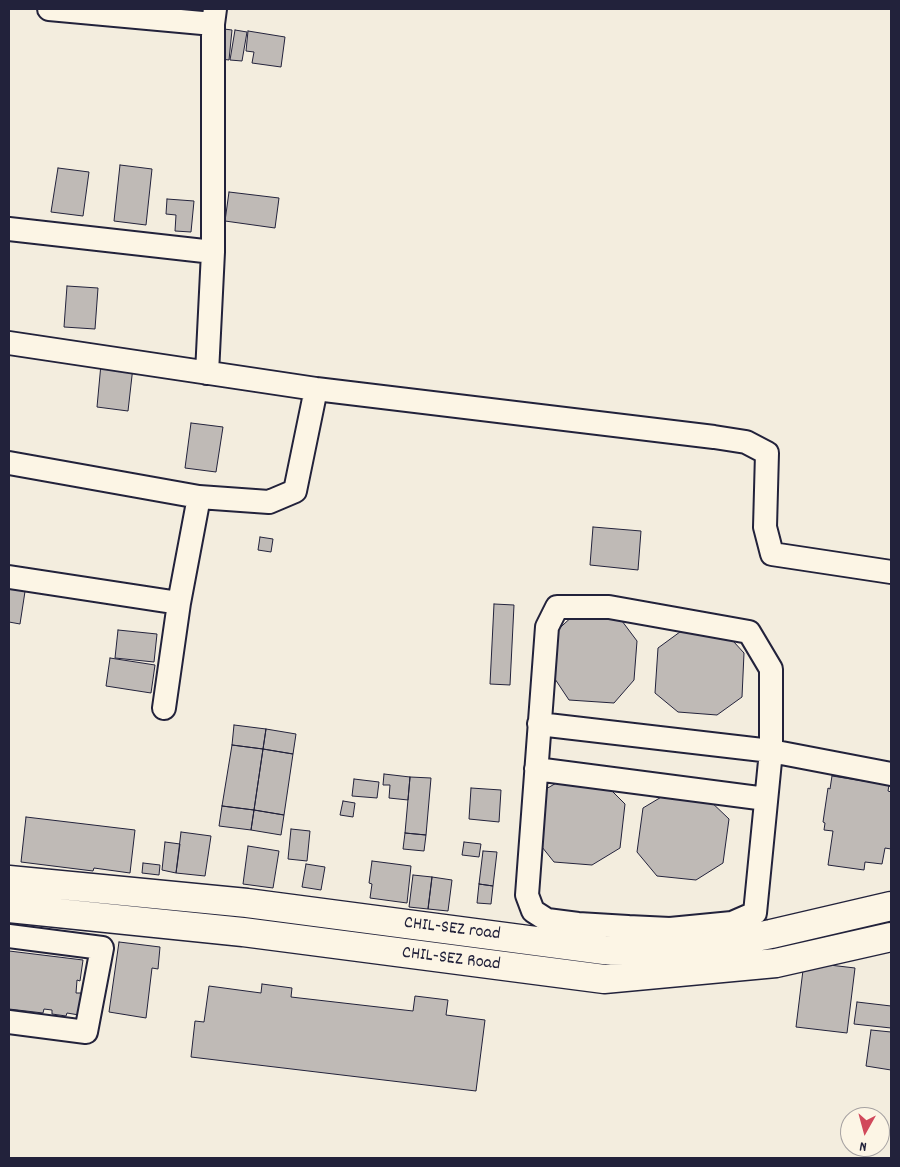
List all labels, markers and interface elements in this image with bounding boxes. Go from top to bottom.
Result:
street label: CHIL-SEZ road [403,913,501,947]
street label: CHIL-SEZ Road [401,943,501,977]
north arrow [840,1107,890,1157]
text: N [859,1136,868,1156]

